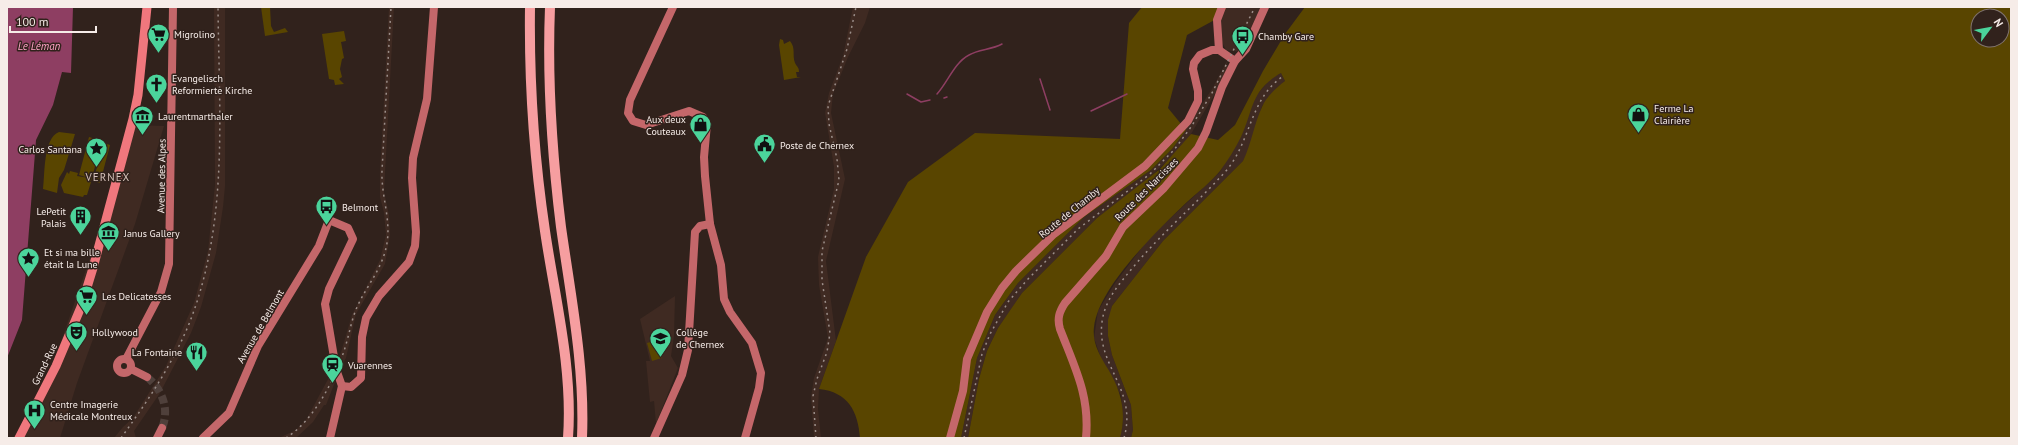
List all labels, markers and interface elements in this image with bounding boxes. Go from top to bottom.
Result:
scale bar [10,8,96,34]
north arrow [1970,8,2010,48]
text: 100 m [16,14,49,29]
text: N [1991,16,2006,29]
supermarket icon: Migrolino [145,21,171,54]
bus stop icon: Chamby Gare [1230,23,1256,56]
place label: Migrolino [174,28,215,41]
place label: Chamby Gare [1258,30,1314,43]
water label: Le Léman [18,39,61,53]
church icon: Evangelisch Reformierte Kirche [143,71,169,104]
place label: Evangelisch Reformierte Kirche [172,72,252,97]
shop icon: Ferme La Clairière [1626,101,1652,134]
place label: Ferme La Clairière [1654,102,1693,127]
museum icon: Laurentmarthaler [130,103,156,136]
place label: Laurentmarthaler [158,110,233,123]
shop icon: Aux deux Couteaux [688,112,714,145]
place label: Aux deux Couteaux [646,113,686,138]
public building icon: Poste de Chernex [752,132,778,165]
place icon: Carlos Santana [84,136,110,169]
street label: Avenue des Alpes [154,139,169,213]
place label: Poste de Chernex [780,139,854,152]
place label: Carlos Santana [18,143,82,156]
street label: Route des Narcisses [1112,155,1181,224]
district label: VERNEX [85,170,130,184]
street label: Route de Chamby [1036,184,1103,241]
bus stop icon: Belmont [314,194,340,227]
place label: Belmont [342,201,379,214]
building icon: LePetit Palais [68,204,94,237]
place label: LePetit Palais [37,205,67,230]
museum icon: Janus Gallery [95,220,121,253]
place label: Janus Gallery [123,227,180,240]
place icon: Et si ma bille était la Lune [15,245,41,278]
place label: Et si ma bille était la Lune [44,246,100,271]
supermarket icon: Les Delicatesses [74,283,100,316]
street label: Avenue de Belmont [234,286,287,366]
place label: Les Delicatesses [102,290,171,303]
theatre icon: Hollywood [63,319,89,352]
school or university icon: Collège de Chernex [648,325,674,358]
place label: Hollywood [92,326,138,339]
place label: Collège de Chernex [676,326,724,351]
restaurant icon: La Fontaine [184,339,210,372]
street label: Grand-Rue [29,341,60,387]
place label: La Fontaine [132,346,182,359]
station icon: Vuarennes [319,352,345,385]
place label: Vuarennes [347,359,392,372]
hospital icon: Centre Imagerie Médicale Montreux [22,397,48,430]
place label: Centre Imagerie Médicale Montreux [50,398,132,423]

